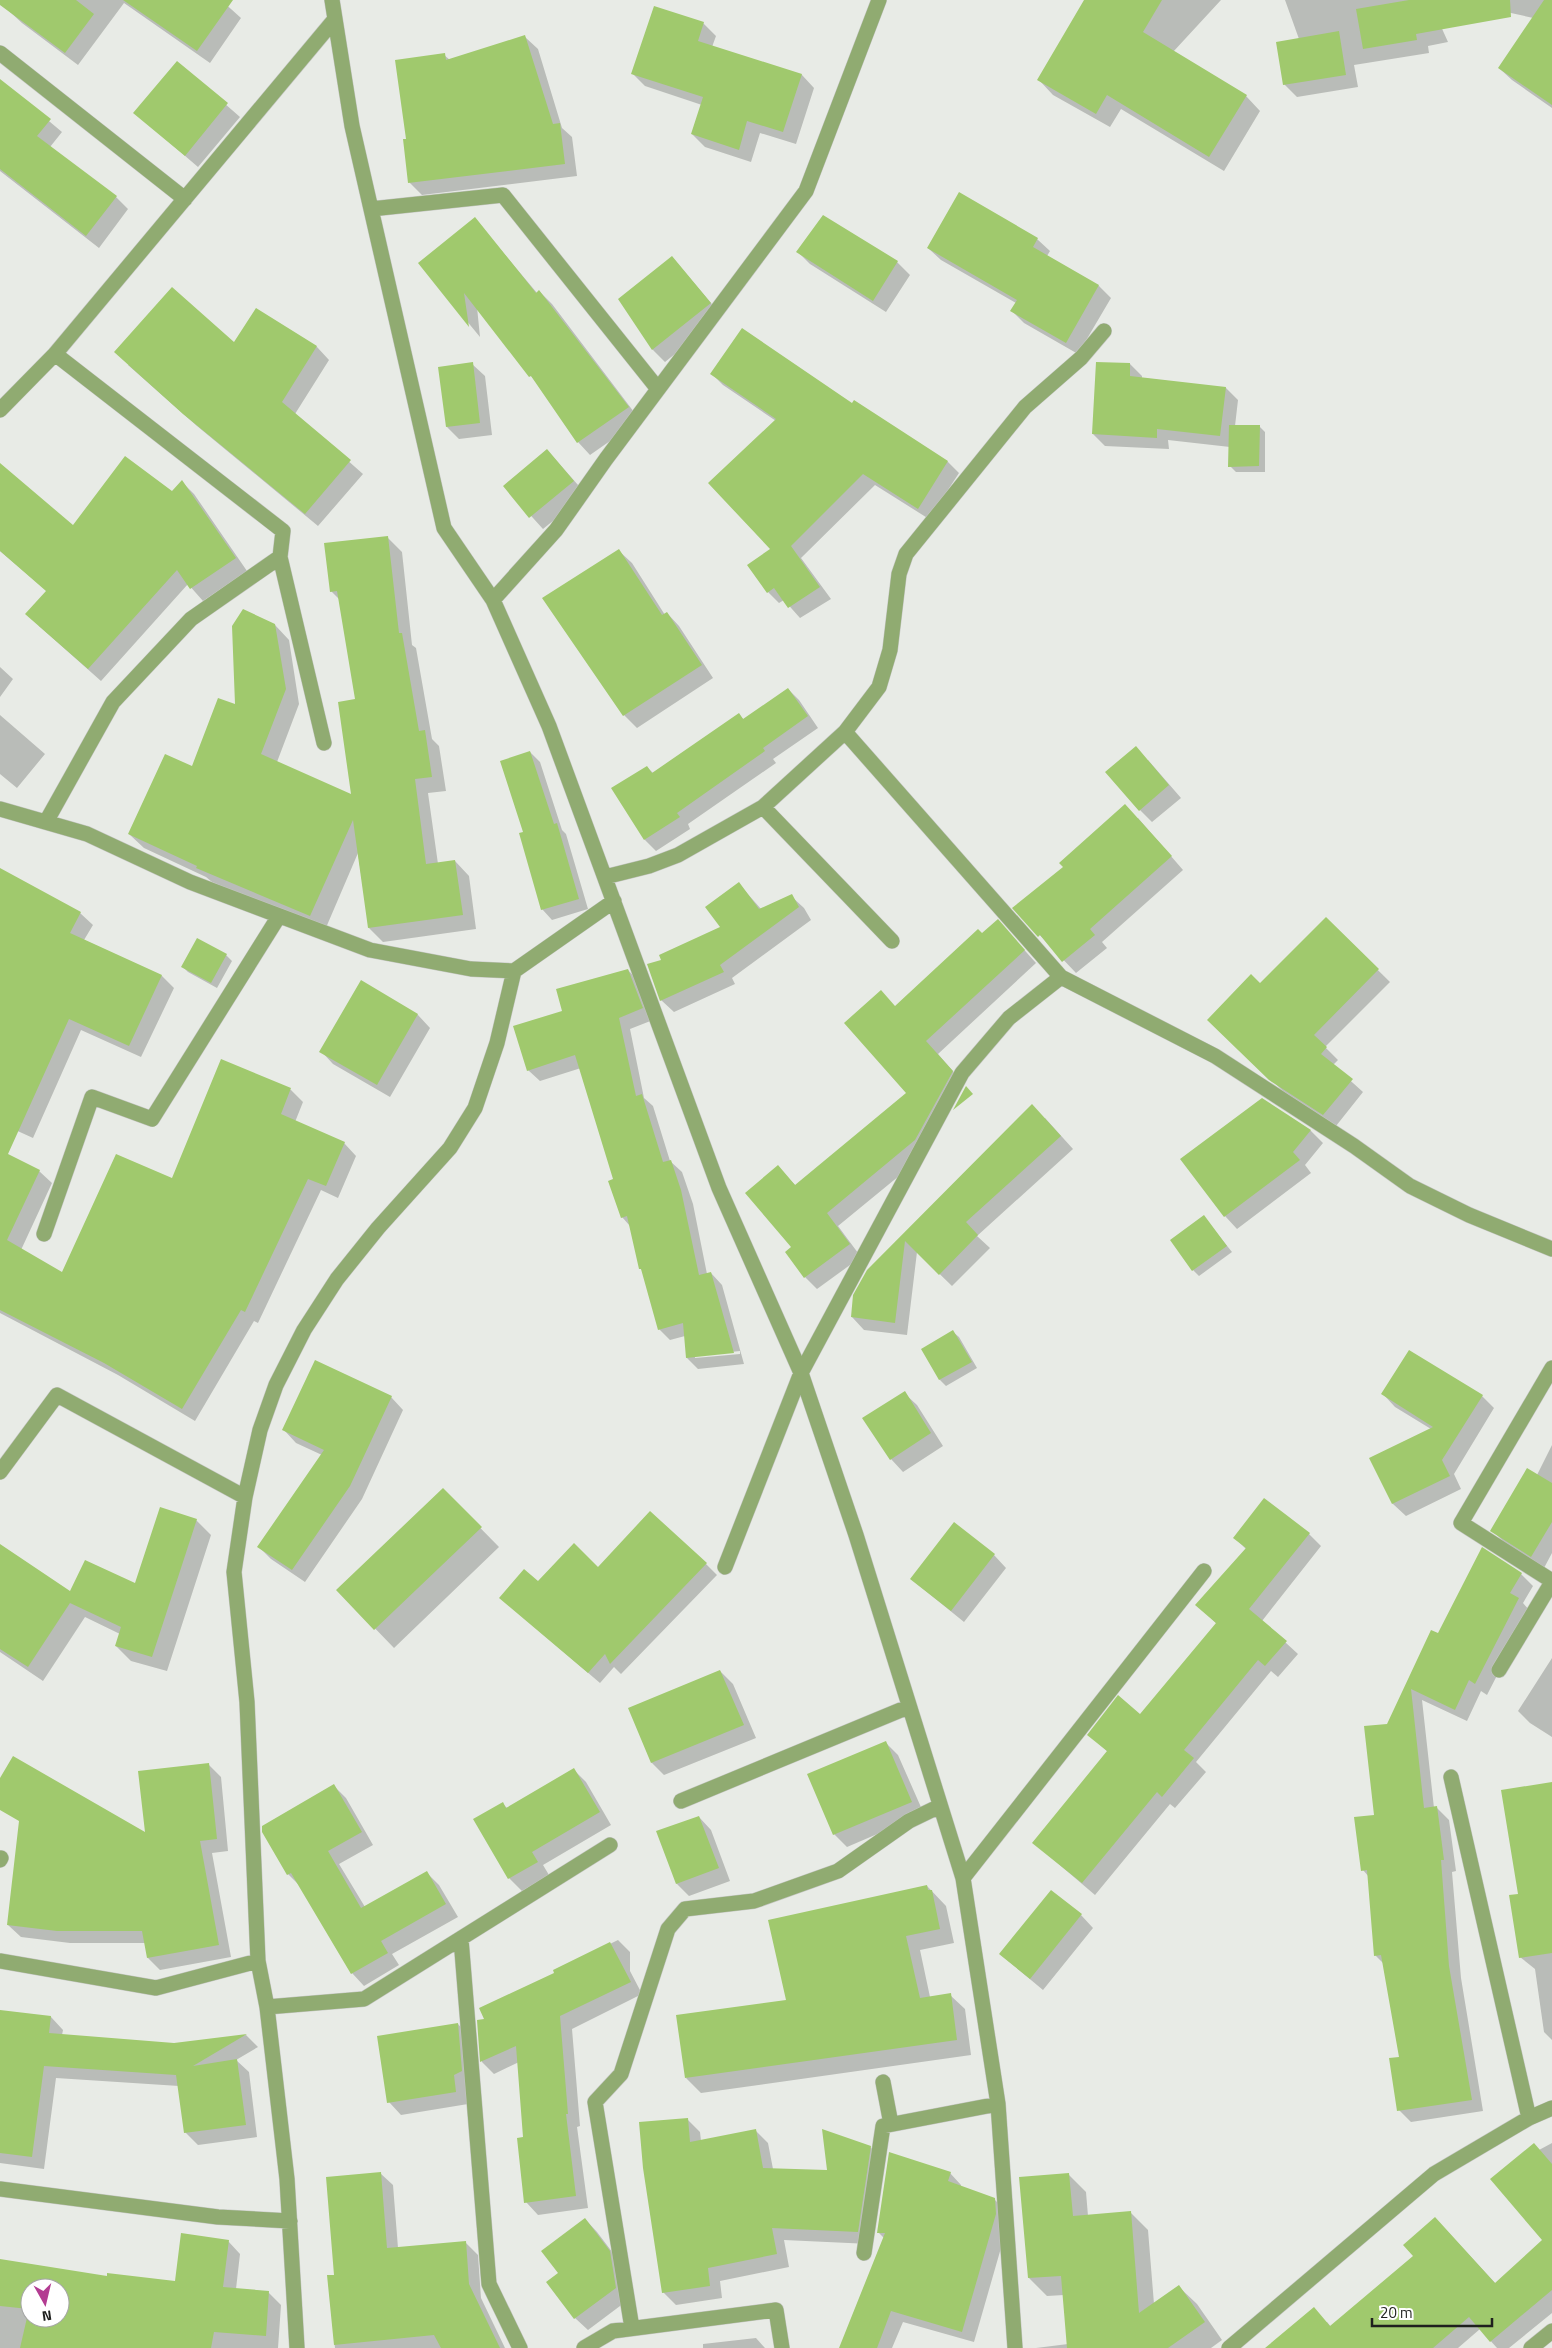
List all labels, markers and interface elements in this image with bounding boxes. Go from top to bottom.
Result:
north arrow [20,2278,70,2328]
scale bar [1372,2296,1492,2328]
text: 20 m [1380,2301,1413,2324]
text: N [41,2305,53,2327]

